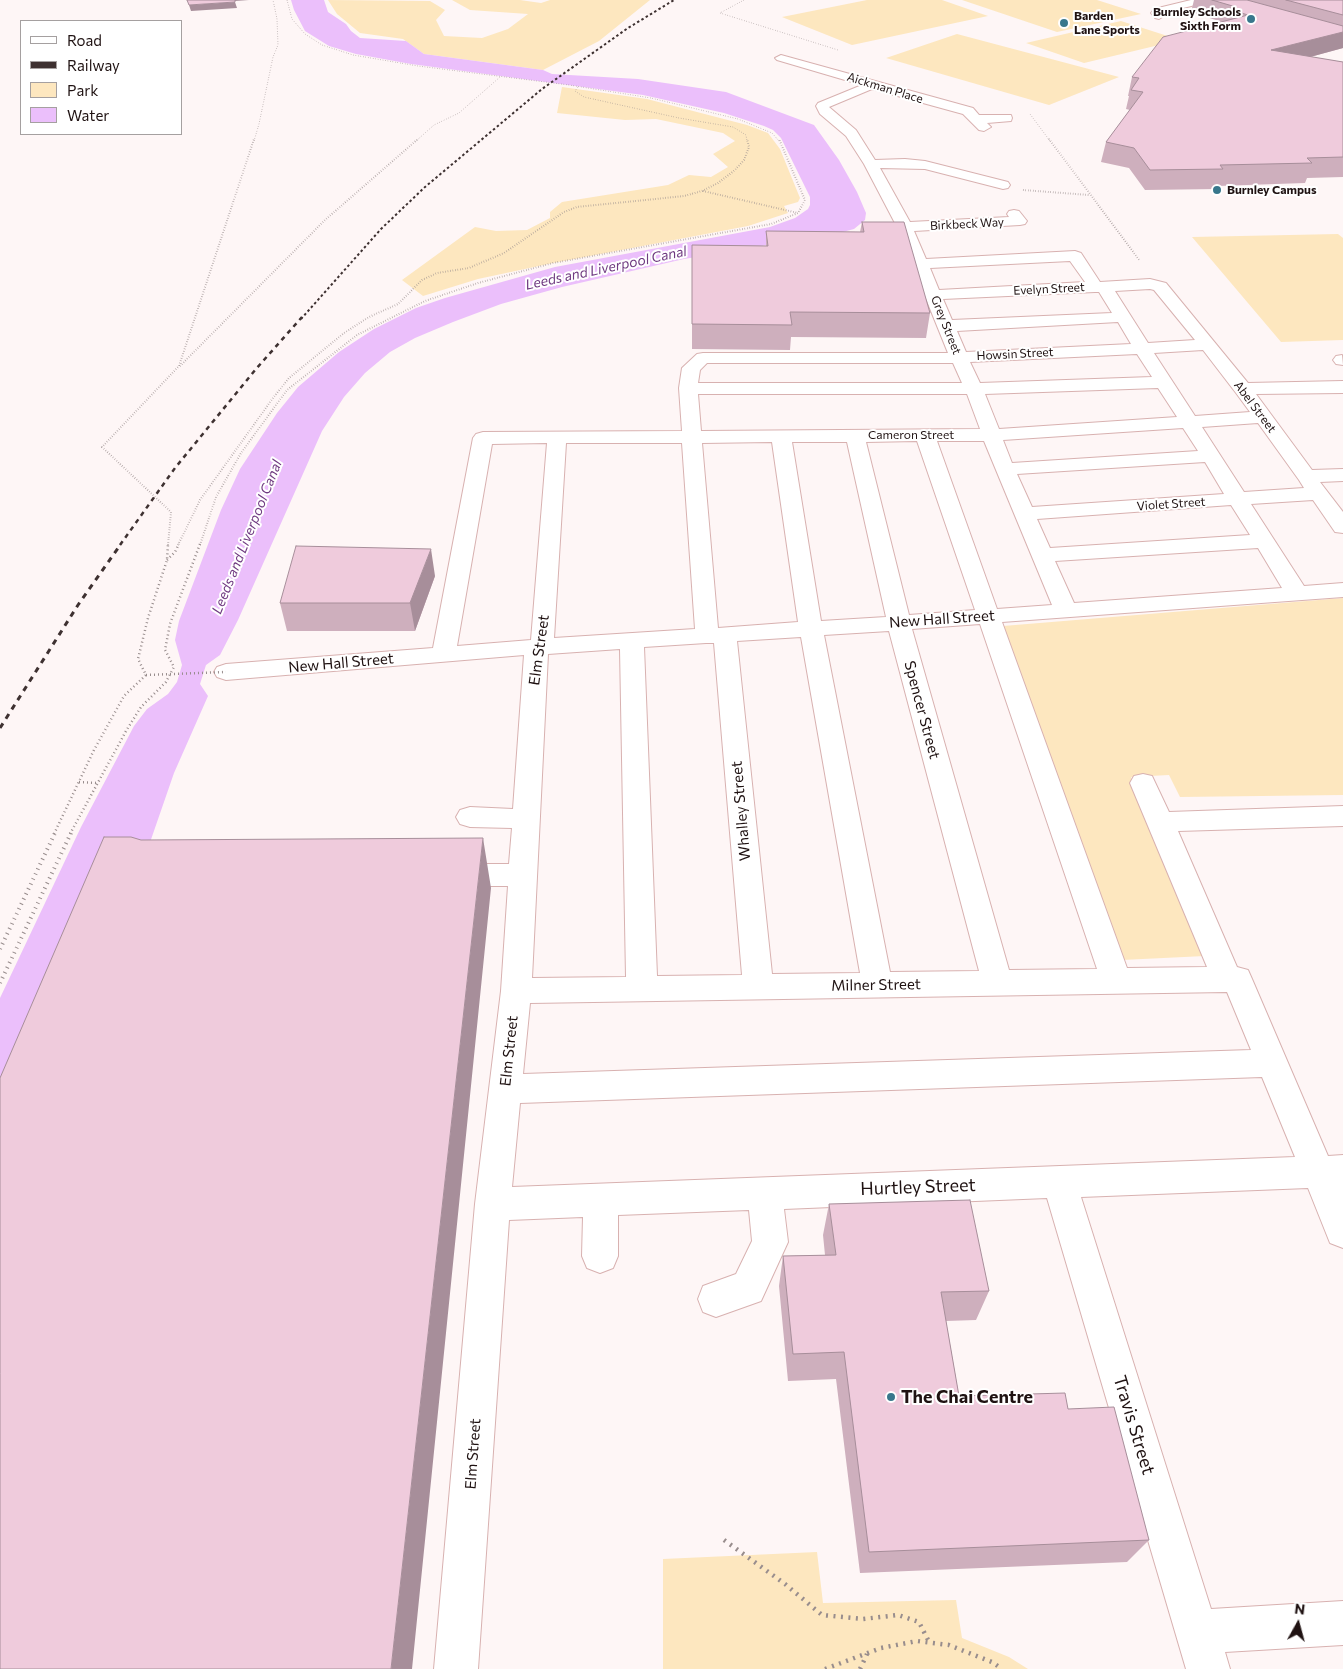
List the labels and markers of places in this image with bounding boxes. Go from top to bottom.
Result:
place label: Burnley Schools Sixth Form [1153,5,1241,33]
place label: Barden Lane Sports [1074,9,1140,37]
marker: Burnley Schools Sixth Form [1245,13,1257,25]
marker: Barden Lane Sports [1058,17,1070,29]
place label: Burnley Campus [1227,183,1316,197]
marker: Burnley Campus [1211,184,1223,196]
place label: The Chai Centre [901,1386,1033,1408]
marker: The Chai Centre [885,1391,897,1403]

